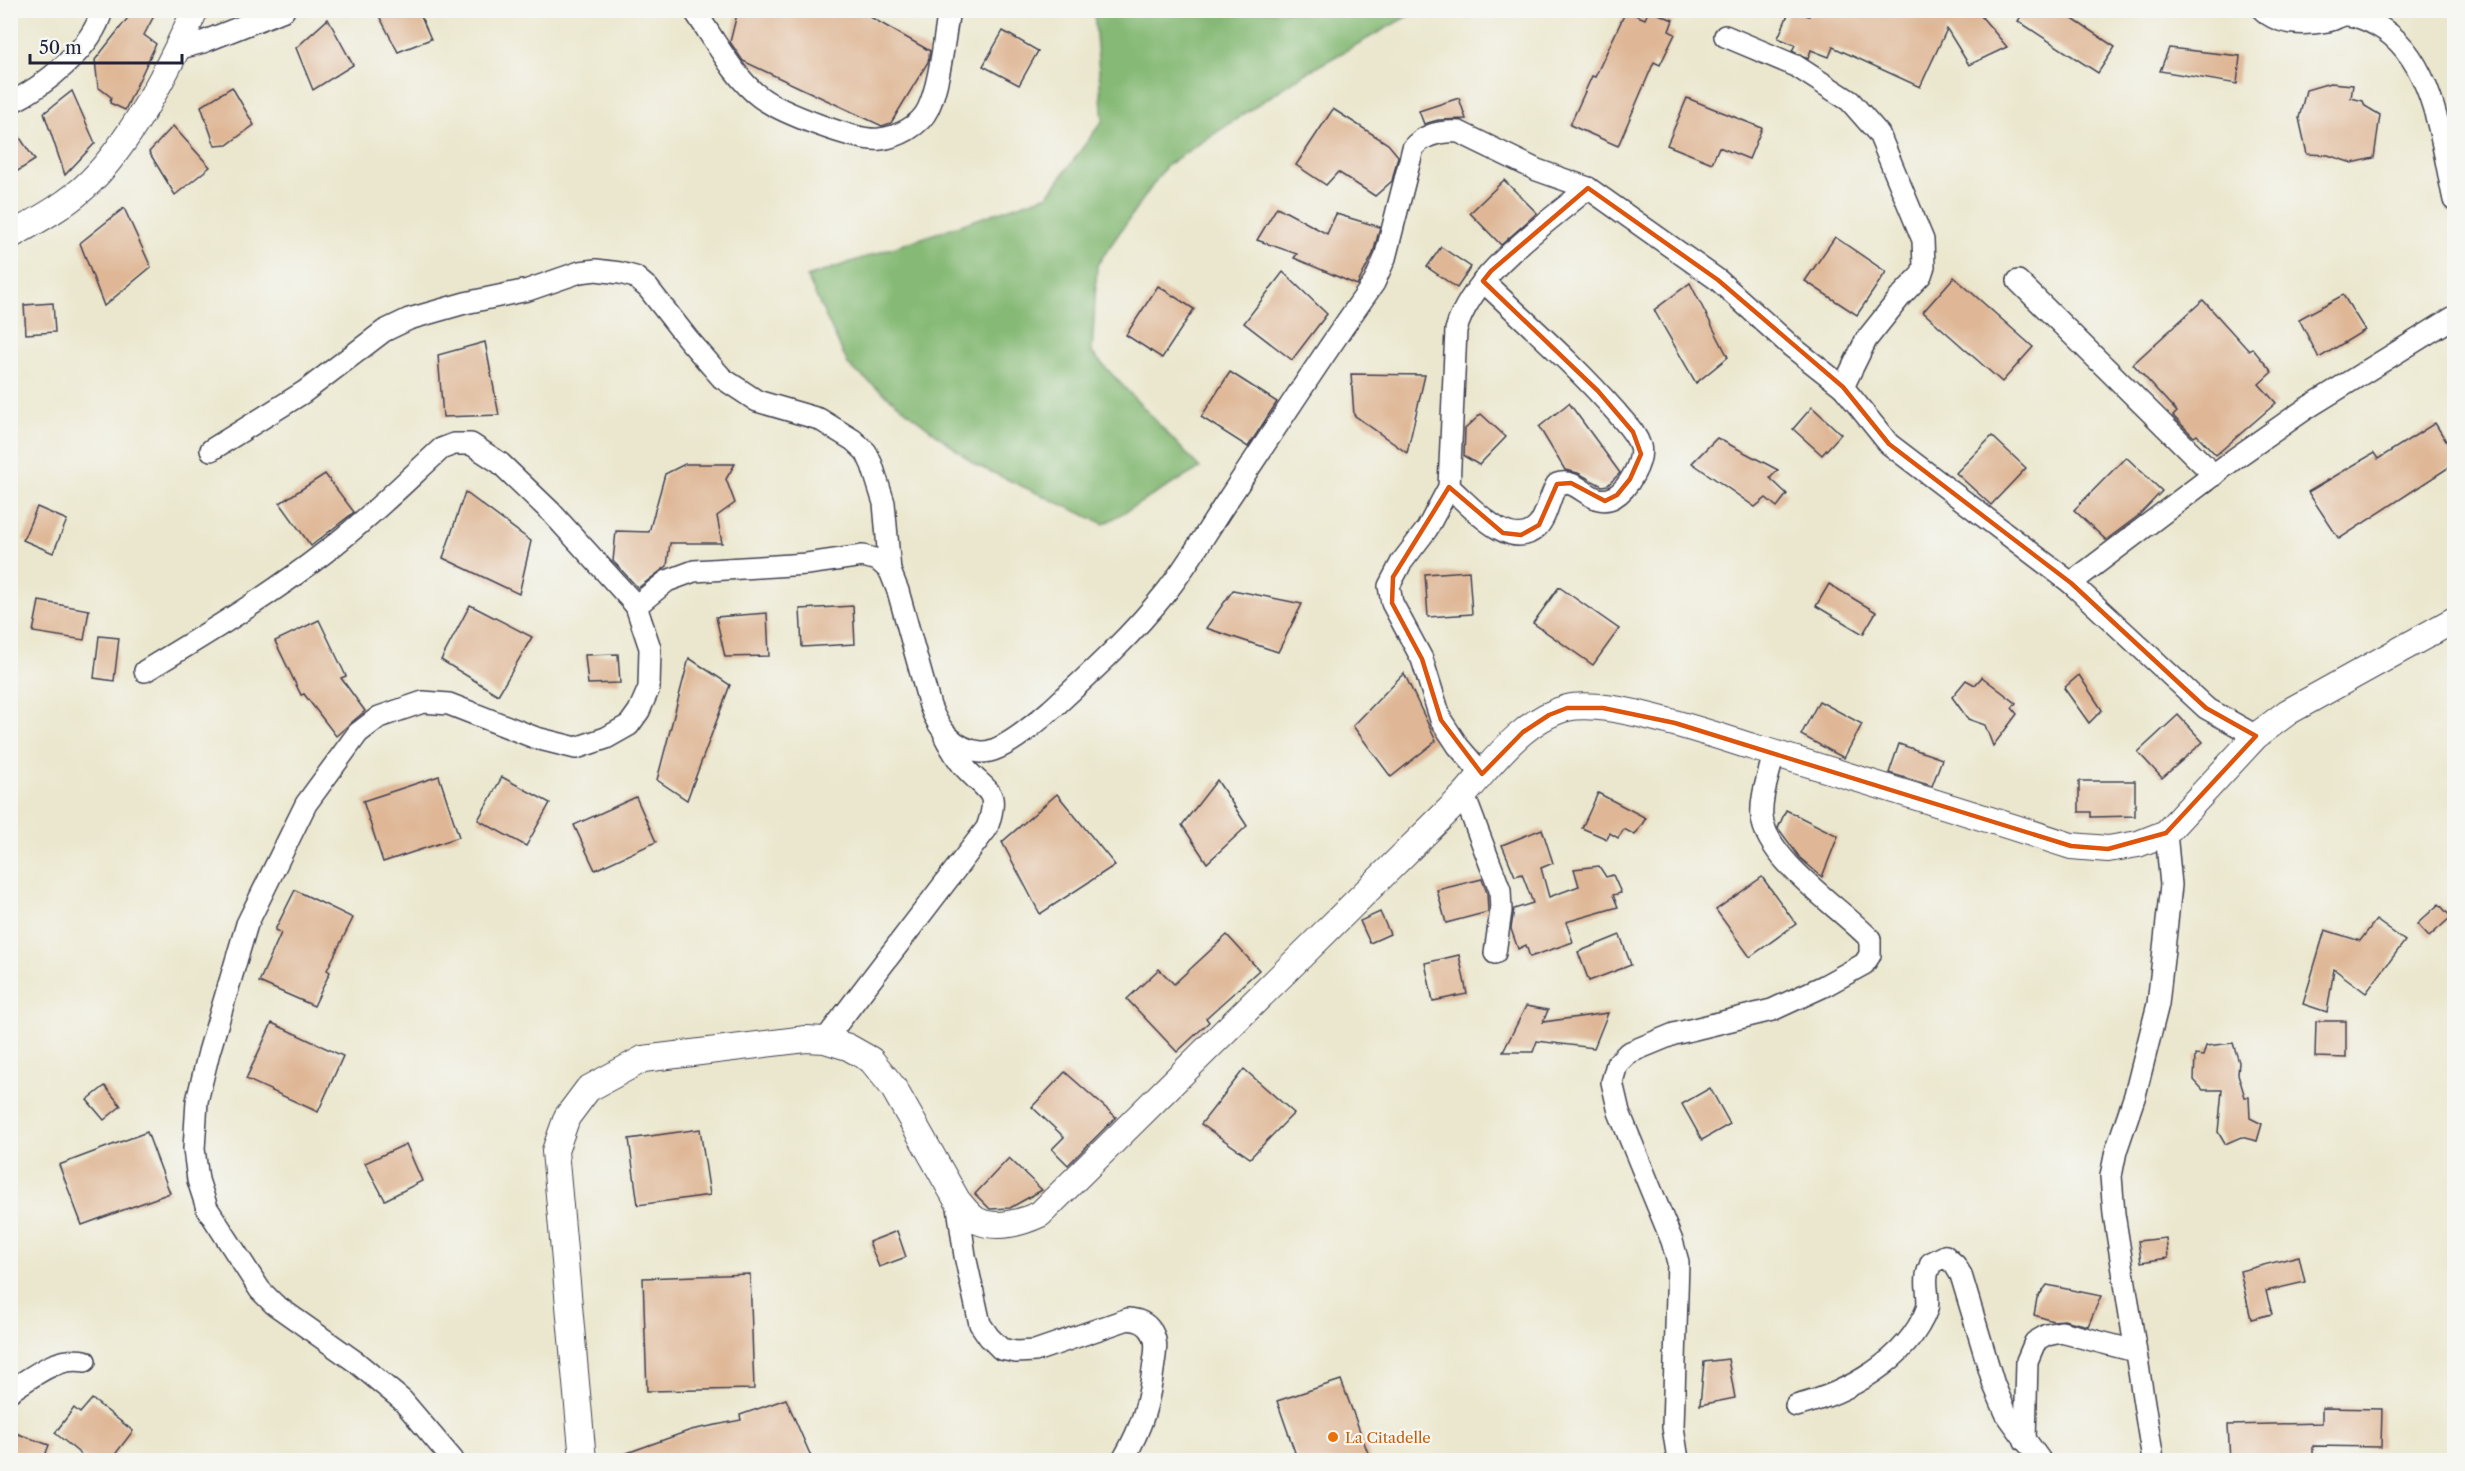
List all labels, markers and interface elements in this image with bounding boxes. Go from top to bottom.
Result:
scale bar [30,27,182,65]
text: 50 m [39,37,82,59]
place label: La Citadelle [1345,1428,1431,1447]
marker: La Citadelle [1326,1430,1340,1444]

